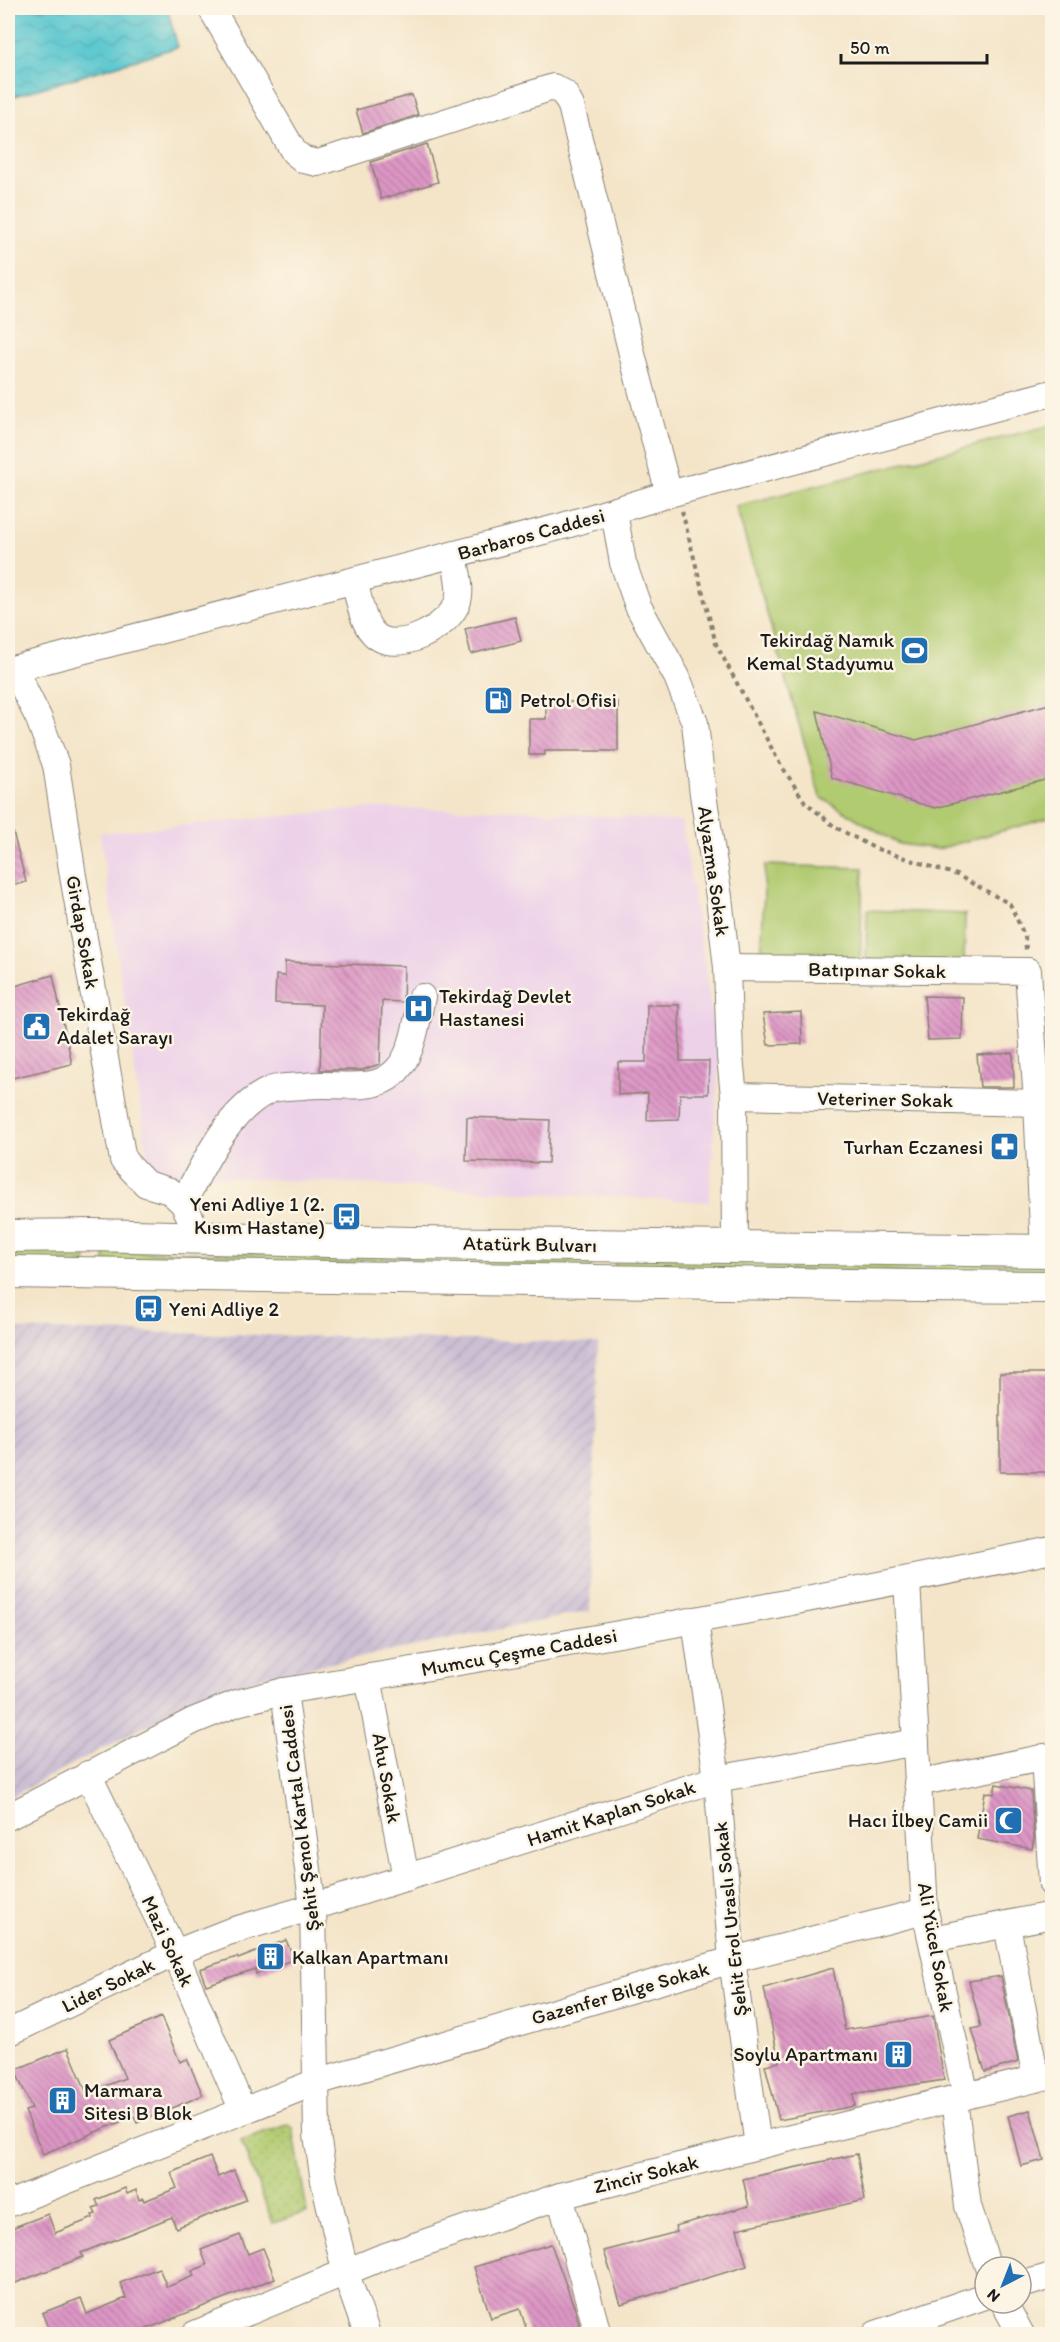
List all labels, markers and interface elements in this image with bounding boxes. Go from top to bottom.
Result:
scale bar [841,27,986,65]
text: 50 m [850,37,890,59]
street label: Barbaros Caddesi [455,503,607,565]
place label: Tekirdağ Namık Kemal Stadyumu [747,628,895,675]
sports icon: Tekirdağ Namık Kemal Stadyumu [899,635,931,667]
fuel station icon: Petrol Ofisi [483,684,515,716]
place label: Petrol Ofisi [520,688,617,712]
street label: Alyazma Sokak [693,804,735,938]
street label: Girdap Sokak [61,873,105,991]
street label: Batıpınar Sokak [808,957,947,983]
place label: Tekirdağ Devlet Hastanesi [439,984,572,1031]
hospital icon: Tekirdağ Devlet Hastanesi [402,992,434,1024]
place label: Tekirdağ Adalet Sarayı [57,1002,173,1049]
public building icon: Tekirdağ Adalet Sarayı [20,1010,52,1042]
street label: Veteriner Sokak [817,1086,954,1112]
pharmacy icon: Turhan Eczanesi [988,1131,1020,1163]
place label: Turhan Eczanesi [844,1135,983,1159]
place label: Yeni Adliye 1 (2. Kısım Hastane) [190,1192,325,1239]
bus stop icon: Yeni Adliye 1 (2. Kısım Hastane) [330,1200,362,1232]
street label: Atatürk Bulvarı [463,1231,597,1257]
bus stop icon: Yeni Adliye 2 [132,1293,164,1325]
place label: Yeni Adliye 2 [169,1297,279,1321]
street label: Mumcu Çeşme Caddesi [419,1623,619,1681]
street label: Şehit Şenol Kartal Caddesi [273,1703,325,1933]
street label: Ahu Sokak [367,1731,407,1826]
street label: Hamit Kaplan Sokak [524,1774,699,1852]
mosque icon: Hacı İlbey Camii [993,1804,1025,1836]
place label: Hacı İlbey Camii [848,1808,988,1832]
street label: Şehit Erol Uraslı Sokak [708,1821,752,2017]
street label: Ali Yücel Sokak [913,1880,959,2014]
street label: Mazi Sokak [137,1892,200,1991]
building icon: Kalkan Apartmanı [255,1941,287,1973]
place label: Kalkan Apartmanı [292,1945,449,1969]
street label: Lider Sokak [58,1952,159,2018]
street label: Gazenfer Bilge Sokak [528,1956,712,2030]
building icon: Soylu Apartmanı [883,2038,915,2070]
place label: Soylu Apartmanı [733,2042,878,2066]
place label: Marmara Sitesi B Blok [84,2078,193,2125]
building icon: Marmara Sitesi B Blok [47,2085,79,2117]
street label: Zincir Sokak [591,2149,701,2199]
north arrow [973,2255,1033,2315]
text: N [983,2285,1004,2306]

